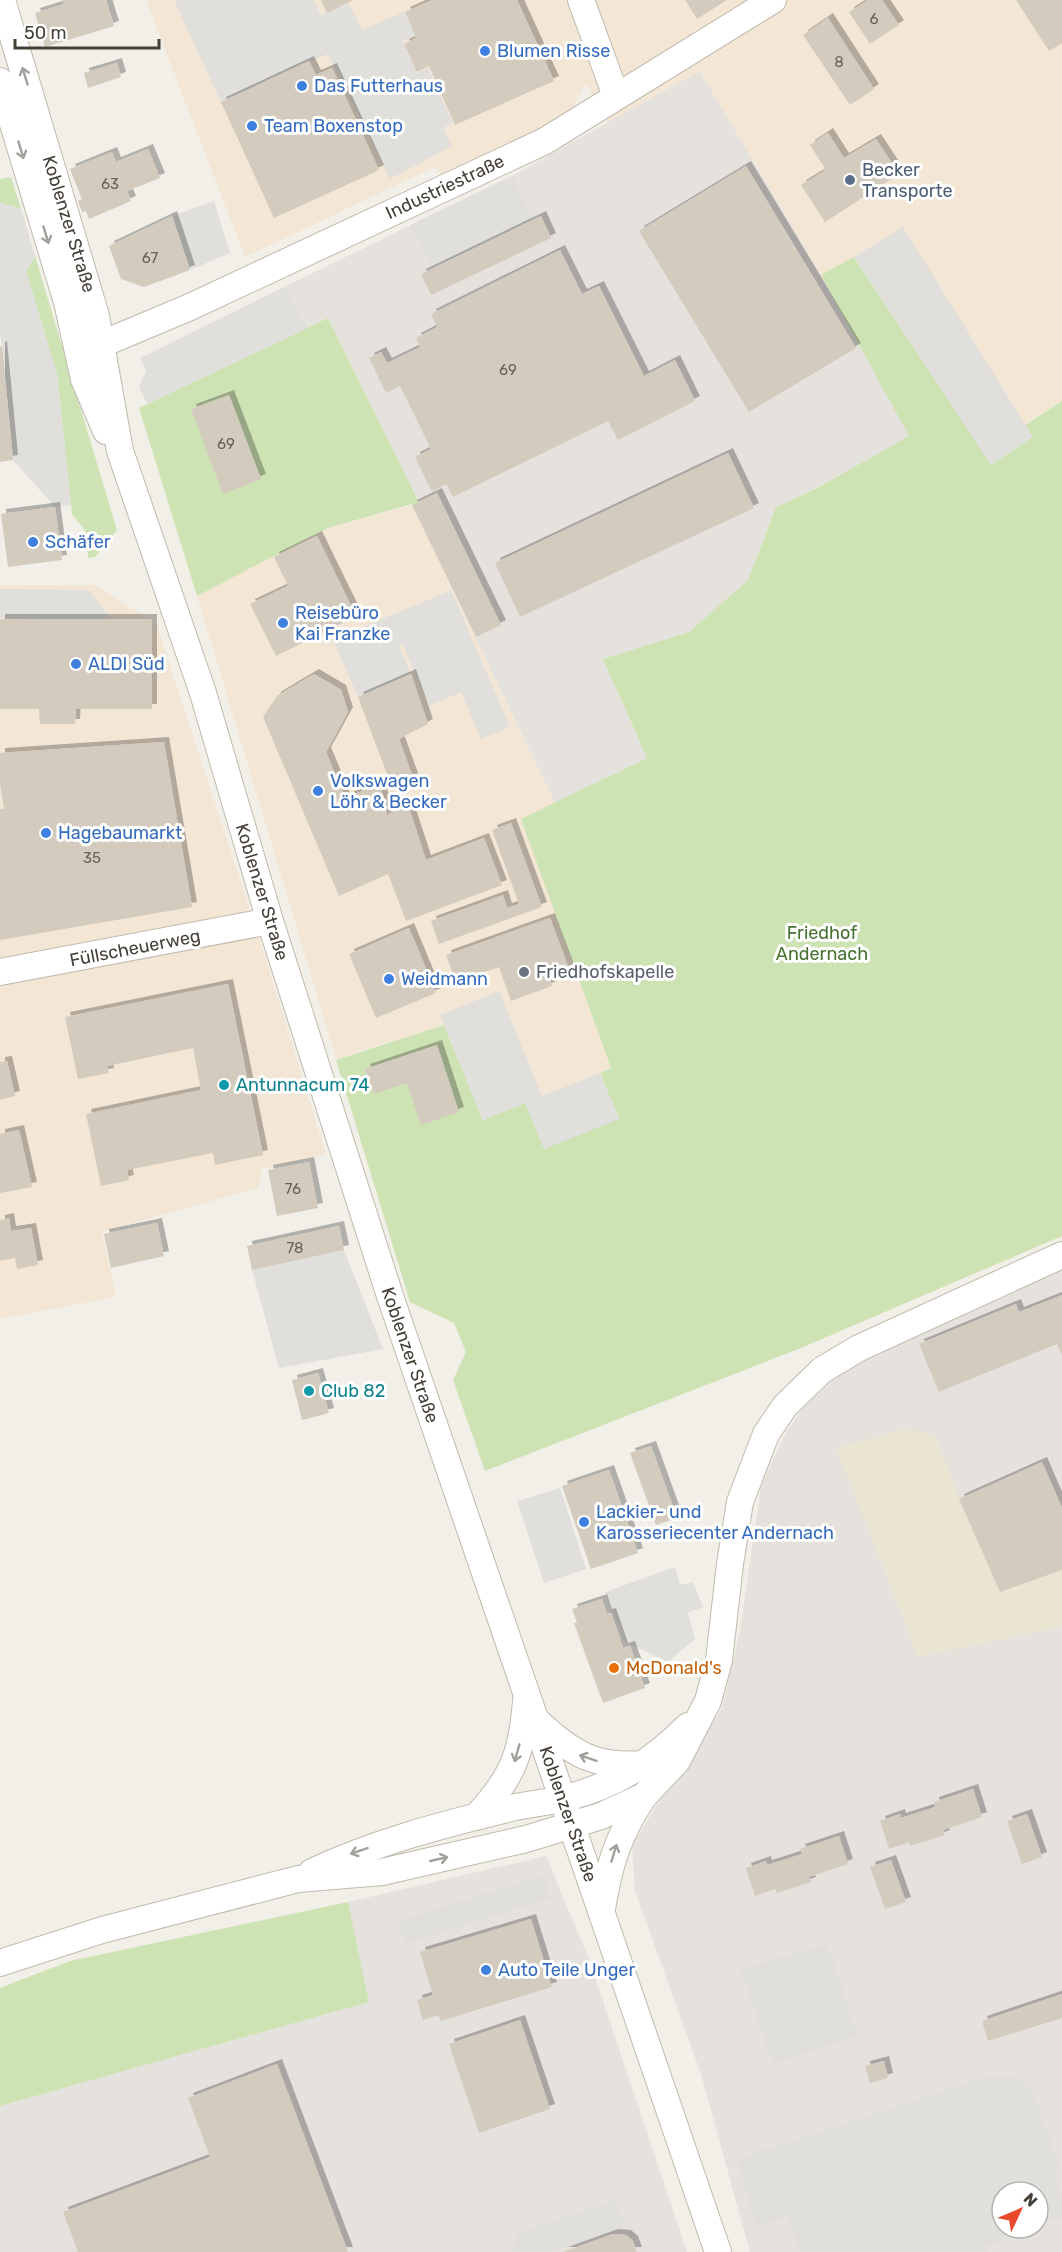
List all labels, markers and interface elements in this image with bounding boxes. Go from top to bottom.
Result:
house number: 6 [869,10,879,28]
scale bar [15,12,159,50]
text: 50 m [24,22,67,44]
place label: Blumen Risse [497,40,610,62]
marker: Blumen Risse [478,44,492,58]
house number: 8 [834,53,844,71]
one-way arrow [19,67,30,86]
place label: Das Futterhaus [314,75,443,97]
marker: Das Futterhaus [295,79,309,93]
place label: Team Boxenstop [264,115,403,137]
marker: Team Boxenstop [245,119,259,133]
one-way arrow [16,140,27,159]
street label: Industriestraße [382,150,508,224]
street label: Koblenzer Straße [38,153,100,295]
place label: Becker Transporte [862,159,953,202]
marker: Becker Transporte [843,173,857,187]
house number: 63 [101,175,119,193]
one-way arrow [41,225,52,244]
house number: 67 [142,249,158,267]
house number: 69 [499,361,517,379]
house number: 69 [217,435,235,453]
place label: Schäfer [45,531,111,553]
marker: Schäfer [26,535,40,549]
place label: Reisebüro Kai Franzke [295,602,390,645]
marker: Reisebüro Kai Franzke [276,616,290,630]
place label: ALDI Süd [88,653,165,675]
marker: ALDI Süd [69,657,83,671]
place label: Volkswagen Löhr & Becker [330,770,447,813]
marker: Volkswagen Löhr & Becker [311,784,325,798]
street label: Koblenzer Straße [231,821,293,963]
place label: Hagebaumarkt [58,822,182,844]
marker: Hagebaumarkt [39,826,53,840]
house number: 35 [83,849,101,867]
park label: Friedhof Andernach [776,922,868,965]
street label: Füllscheuerweg [68,925,202,971]
place label: Friedhofskapelle [536,961,674,983]
marker: Friedhofskapelle [517,965,531,979]
place label: Weidmann [401,968,488,990]
marker: Weidmann [382,972,396,986]
place label: Antunnacum 74 [236,1074,369,1096]
marker: Antunnacum 74 [217,1078,231,1092]
house number: 76 [285,1180,301,1198]
house number: 78 [286,1239,304,1257]
street label: Koblenzer Straße [376,1284,444,1426]
place label: Club 82 [321,1380,385,1402]
marker: Club 82 [302,1384,316,1398]
place label: Lackier- und Karosseriecenter Andernach [596,1501,834,1544]
marker: Lackier- und Karosseriecenter Andernach [577,1515,591,1529]
place label: McDonald's [626,1657,722,1679]
marker: McDonald's [607,1661,621,1675]
one-way arrow [511,1743,523,1762]
street label: Koblenzer Straße [534,1743,602,1885]
one-way arrow [579,1752,598,1763]
one-way arrow [609,1844,620,1863]
one-way arrow [350,1846,369,1857]
one-way arrow [429,1853,449,1864]
place label: Auto Teile Unger [498,1959,635,1981]
marker: Auto Teile Unger [479,1963,493,1977]
north arrow [990,2180,1050,2240]
text: N [1020,2189,1041,2211]

